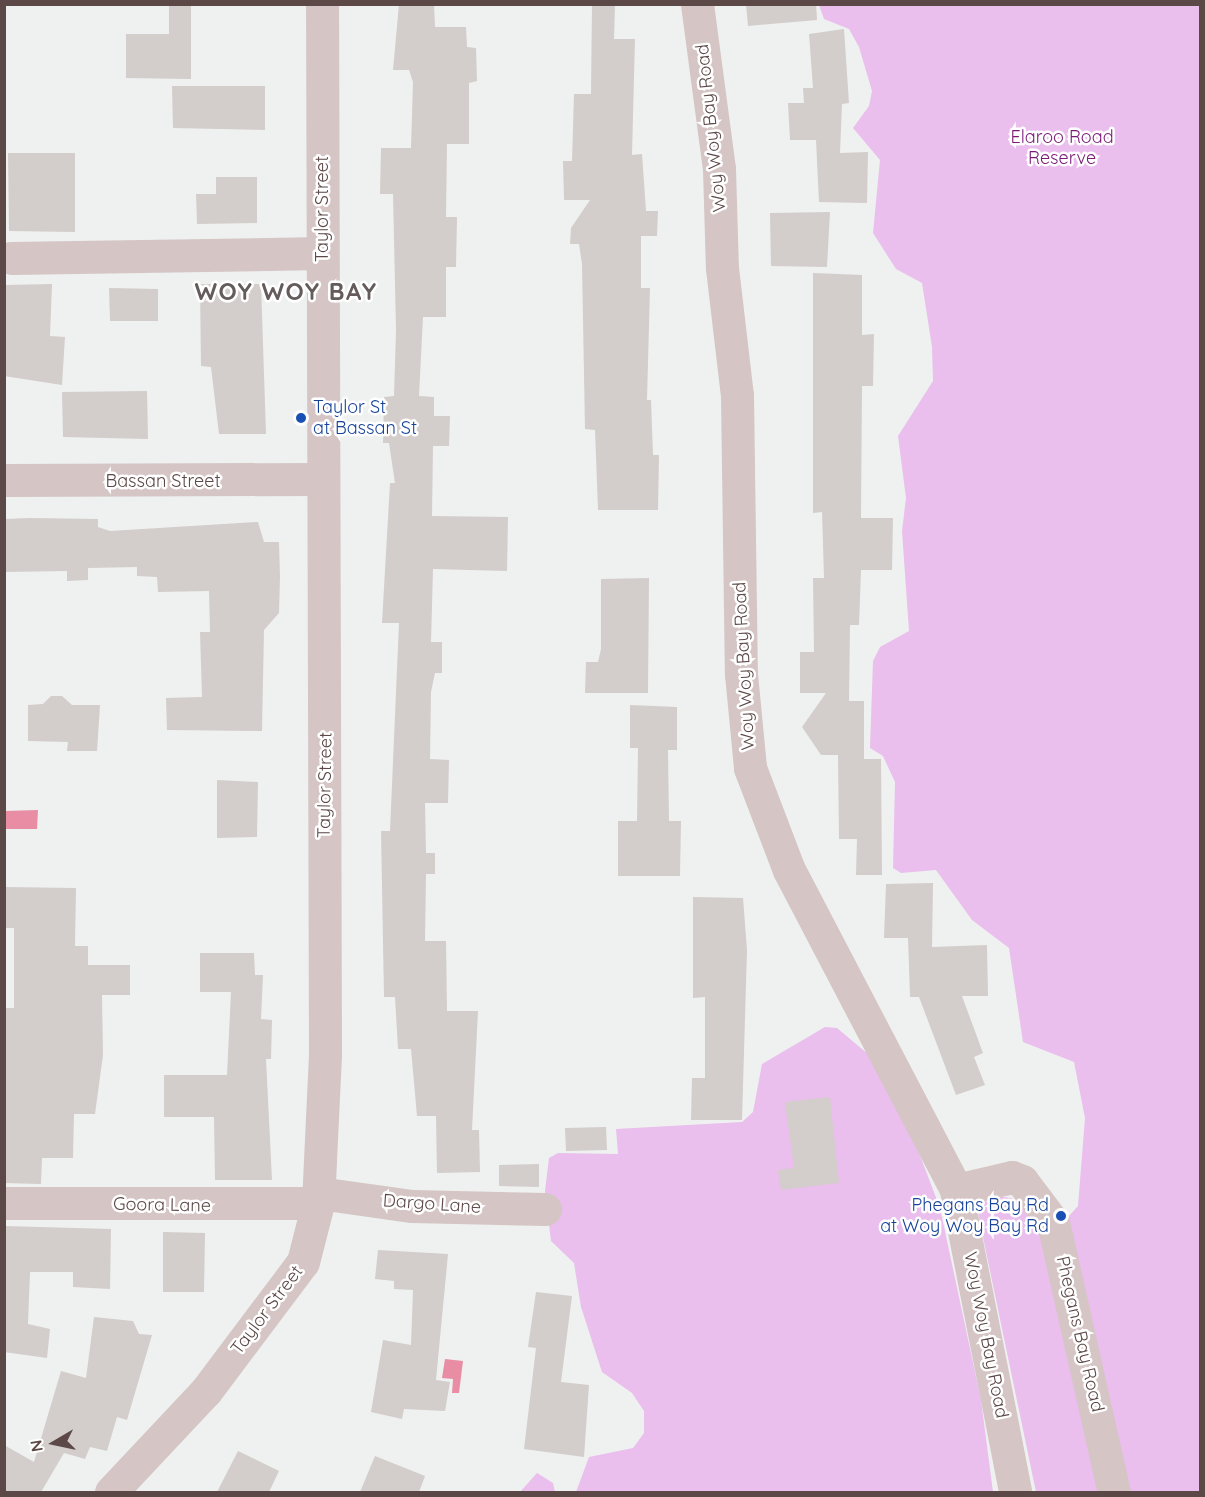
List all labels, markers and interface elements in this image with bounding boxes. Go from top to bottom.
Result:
street label: Woy Woy Bay Road [691,43,731,213]
park label: Elaroo Road Reserve [1010,127,1114,170]
street label: Taylor Street [311,156,333,262]
district label: WOY WOY BAY [194,278,378,306]
place label: Taylor St at Bassan St [313,397,417,440]
marker: Taylor St at Bassan St [294,411,308,425]
street label: Bassan Street [105,470,221,492]
street label: Woy Woy Bay Road [729,581,759,751]
street label: Taylor Street [313,732,337,838]
street label: Dargo Lane [382,1190,482,1218]
street label: Goora Lane [113,1193,211,1217]
place label: Phegans Bay Rd at Woy Woy Bay Rd [880,1195,1049,1238]
marker: Phegans Bay Rd at Woy Woy Bay Rd [1054,1209,1068,1223]
street label: Woy Woy Bay Road [959,1250,1013,1420]
street label: Phegans Bay Road [1052,1254,1108,1414]
street label: Taylor Street [226,1261,308,1359]
north arrow [24,1413,84,1473]
text: N [25,1438,47,1453]

